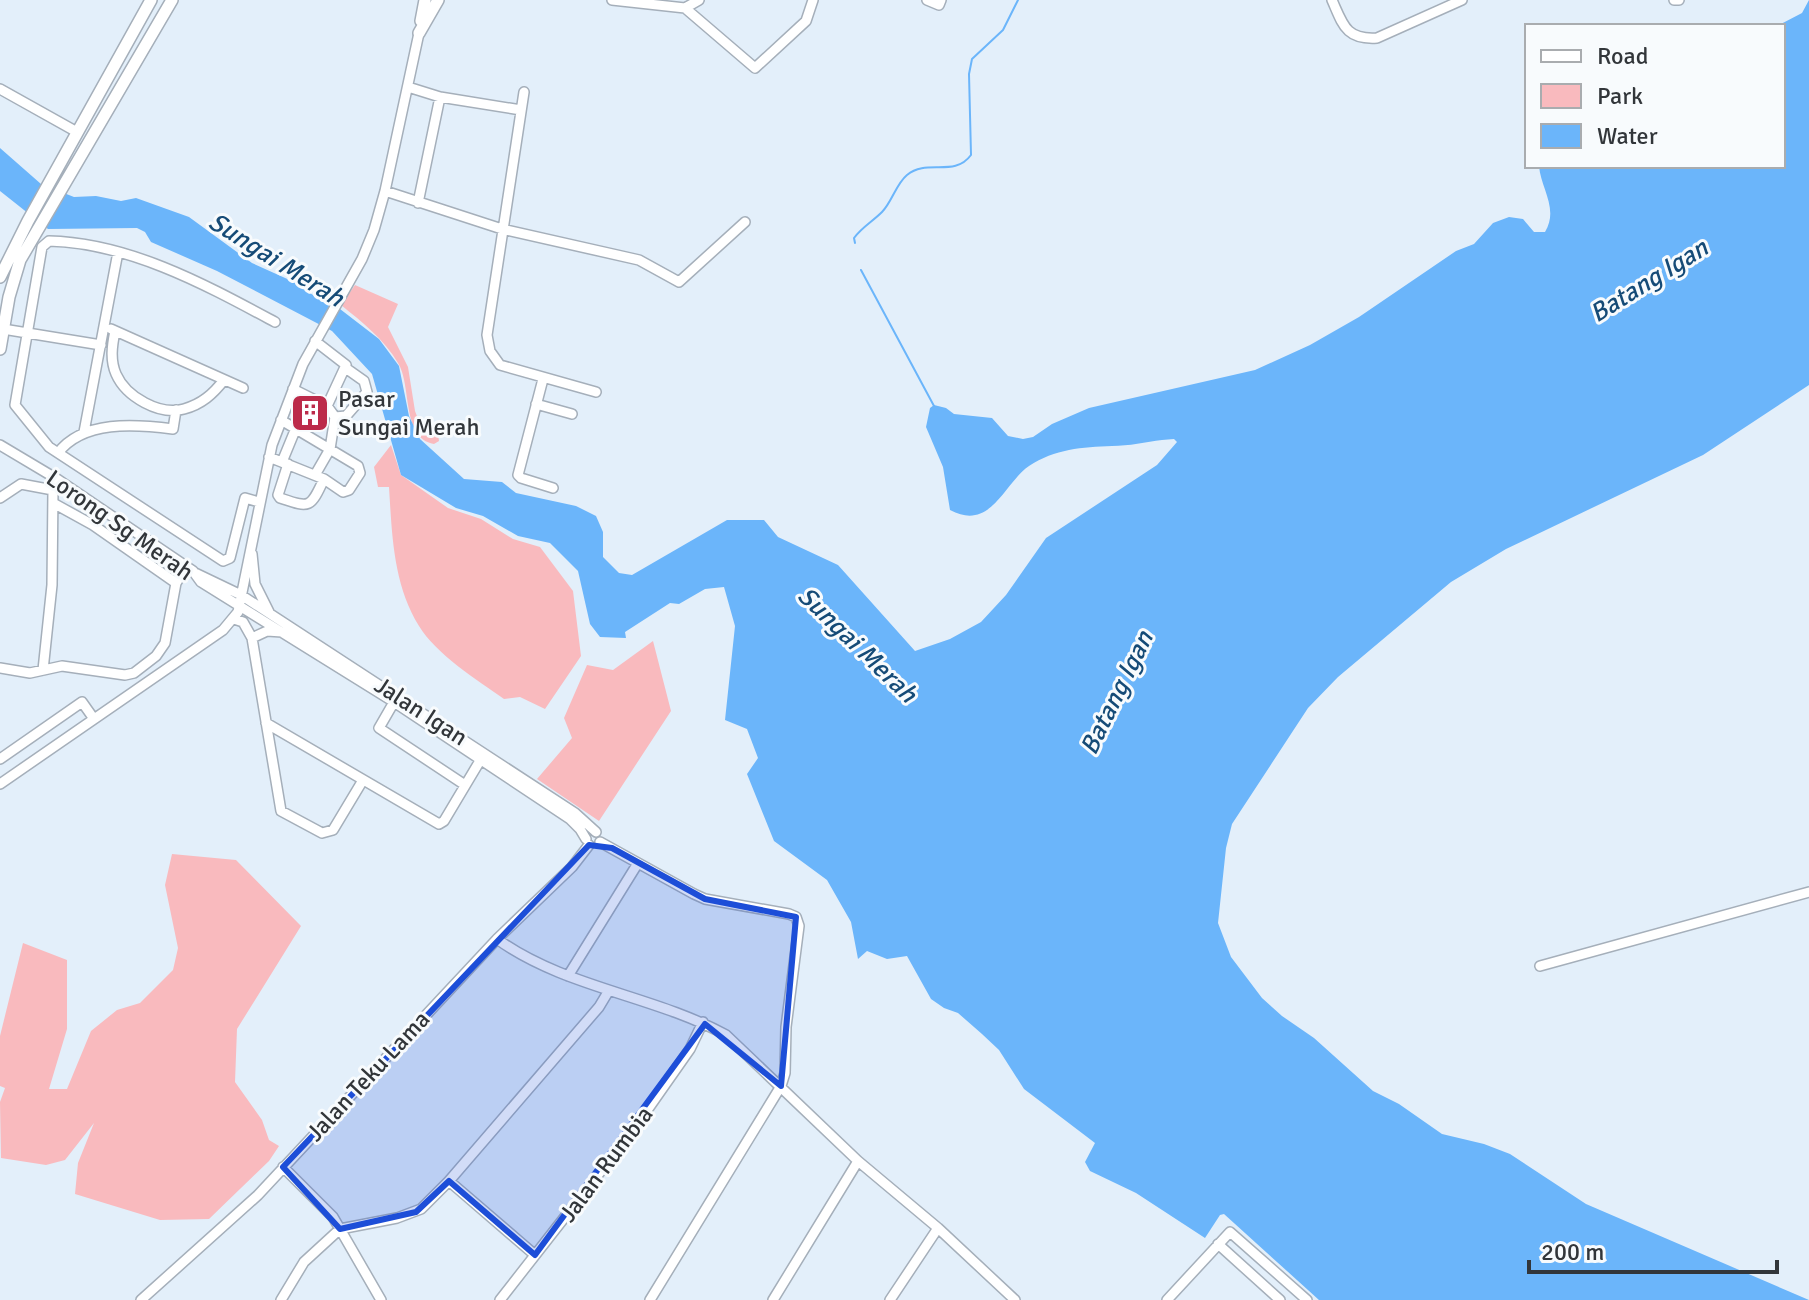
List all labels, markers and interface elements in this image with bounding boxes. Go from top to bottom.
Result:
legend [1525,24,1785,168]
text: Road [1597,41,1648,71]
text: Park [1597,81,1643,111]
text: Water [1597,121,1658,151]
water label: Sungai Merah [203,206,350,315]
water label: Batang Igan [1584,232,1715,330]
place label: Pasar Sungai Merah [338,384,480,442]
building icon: Pasar Sungai Merah [289,392,331,434]
street label: Lorong Sg Merah [41,463,199,587]
water label: Sungai Merah [791,580,924,710]
water label: Batang Igan [1073,625,1161,760]
street label: Jalan Igan [369,670,473,752]
street label: Jalan Teku Lama [300,1005,436,1147]
street label: Jalan Rumbia [553,1100,659,1228]
scale bar [1529,1224,1777,1274]
text: 200 m [1541,1237,1604,1267]

